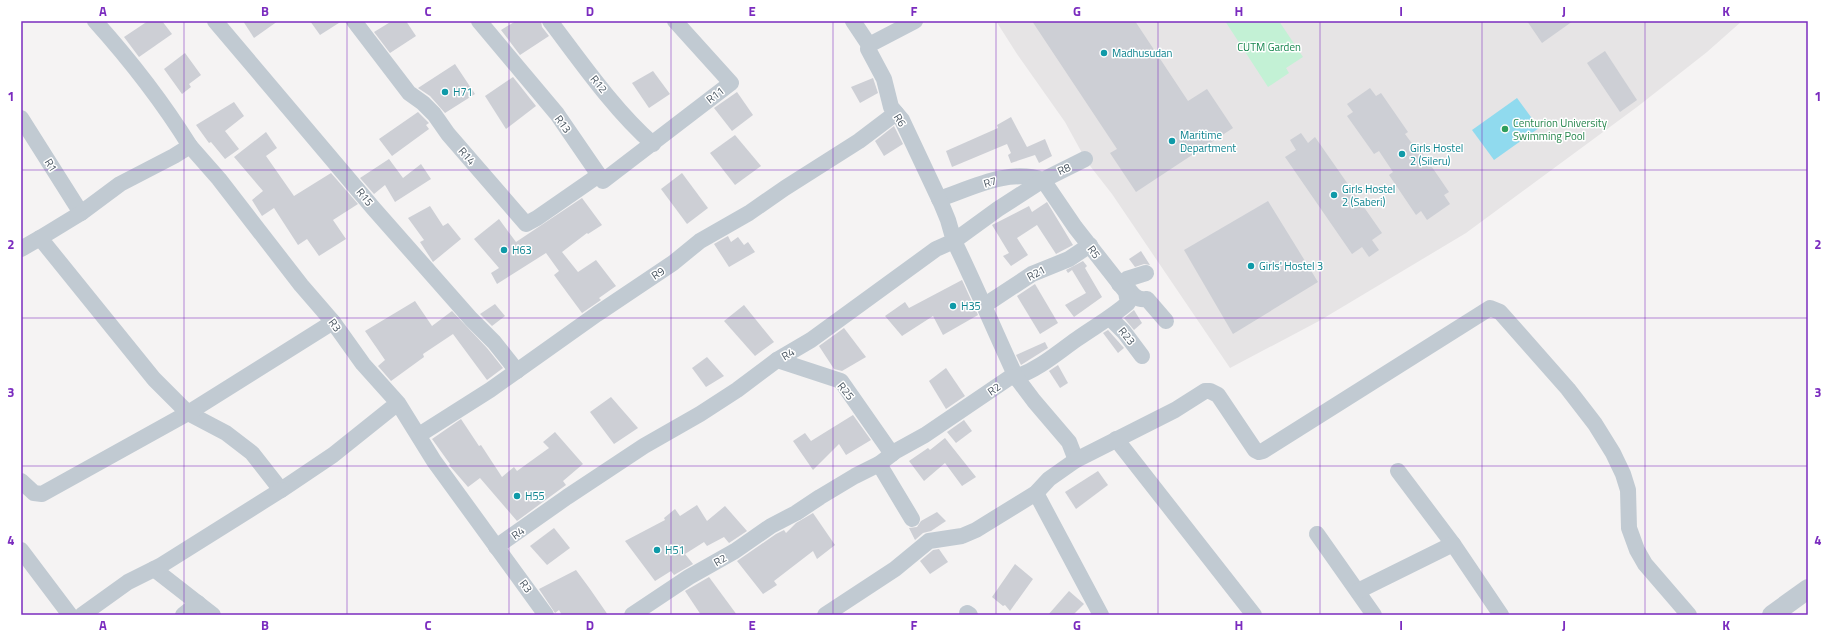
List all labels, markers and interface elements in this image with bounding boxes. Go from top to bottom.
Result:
text: A [99,1,107,21]
text: B [261,1,269,21]
text: C [424,1,432,21]
text: D [586,1,594,21]
text: E [748,1,756,21]
text: F [911,1,918,21]
text: G [1073,1,1081,21]
text: H [1235,1,1243,21]
text: I [1399,1,1403,21]
text: J [1562,1,1566,21]
text: K [1722,1,1730,21]
park label: CUTM Garden [1237,39,1301,55]
place label: Madhusudan [1112,45,1173,61]
marker: Madhusudan [1099,48,1109,58]
street label: R12 [587,72,611,96]
street label: R11 [703,83,727,107]
place label: H71 [453,84,473,100]
text: 1 [7,86,15,106]
text: 1 [1814,86,1822,106]
marker: H71 [440,87,450,97]
street label: R6 [890,110,910,130]
street label: R13 [551,112,575,136]
place label: Centurion University Swimming Pool [1513,115,1608,144]
marker: Centurion University Swimming Pool [1500,124,1510,134]
place label: Maritime Department [1180,127,1236,156]
marker: Maritime Department [1167,136,1177,146]
place label: Girls Hostel 2 (Sileru) [1410,140,1463,169]
street label: R14 [455,144,479,168]
marker: Girls Hostel 2 (Sileru) [1397,149,1407,159]
street label: R1 [41,155,61,175]
street label: R8 [1055,159,1073,179]
street label: R7 [981,172,999,192]
place label: Girls Hostel 2 (Saberi) [1342,181,1395,210]
street label: R15 [353,185,377,209]
marker: Girls Hostel 2 (Saberi) [1329,190,1339,200]
text: 2 [7,234,15,254]
text: 2 [1814,234,1822,254]
place label: H63 [512,242,532,258]
street label: R5 [1084,242,1104,262]
marker: H63 [499,245,509,255]
place label: Girls' Hostel 3 [1259,258,1323,274]
street label: R21 [1024,261,1048,285]
marker: Girls' Hostel 3 [1246,261,1256,271]
street label: R9 [648,263,668,283]
place label: H35 [961,298,981,314]
marker: H35 [948,301,958,311]
street label: R3 [325,315,345,335]
street label: R23 [1115,324,1139,348]
street label: R4 [778,344,798,364]
street label: R25 [834,379,858,403]
street label: R2 [984,379,1004,399]
text: 3 [7,382,15,402]
text: 3 [1814,382,1822,402]
place label: H55 [525,488,545,504]
marker: H55 [512,491,522,501]
street label: R4 [508,523,528,543]
text: 4 [7,530,15,550]
text: 4 [1814,530,1822,550]
place label: H51 [665,542,685,558]
marker: H51 [652,545,662,555]
street label: R2 [710,550,730,570]
street label: R3 [516,576,536,596]
text: A [99,615,107,635]
text: B [261,615,269,635]
text: C [424,615,432,635]
text: D [586,615,594,635]
text: E [748,615,756,635]
text: F [911,615,918,635]
text: G [1073,615,1081,635]
text: H [1235,615,1243,635]
text: I [1399,615,1403,635]
text: J [1562,615,1566,635]
text: K [1722,615,1730,635]

